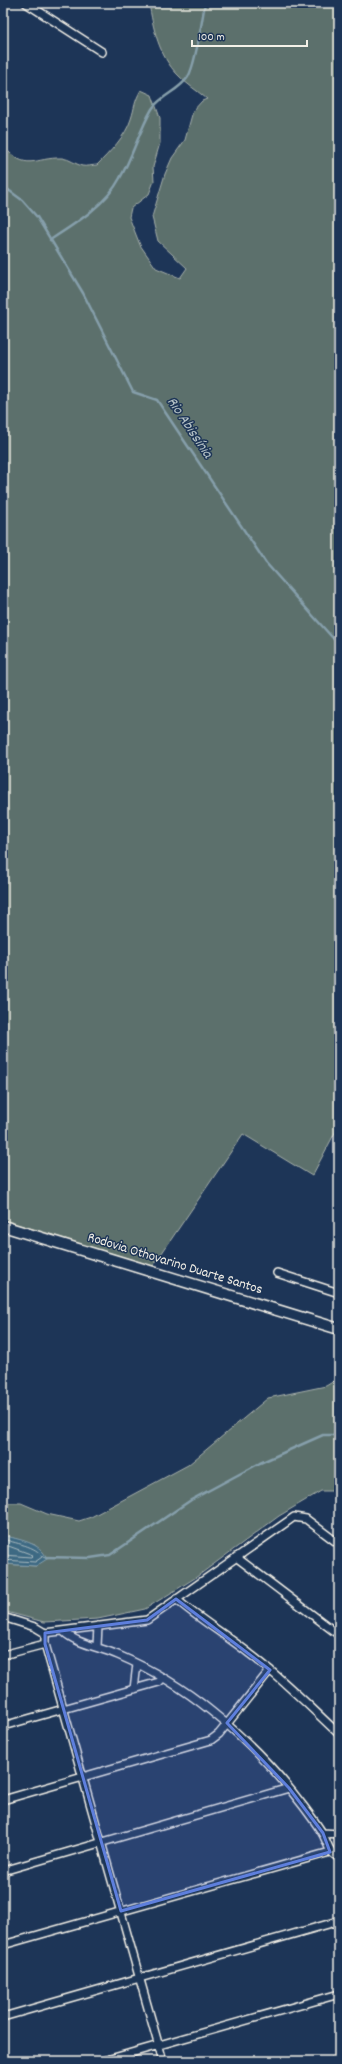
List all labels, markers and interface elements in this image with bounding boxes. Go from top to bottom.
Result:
scale bar [192,22,307,48]
text: 100 m [198,29,225,46]
water label: Rio Abissínia [160,393,218,464]
street label: Rodovia Othovarino Duarte Santos [85,1228,265,1300]

